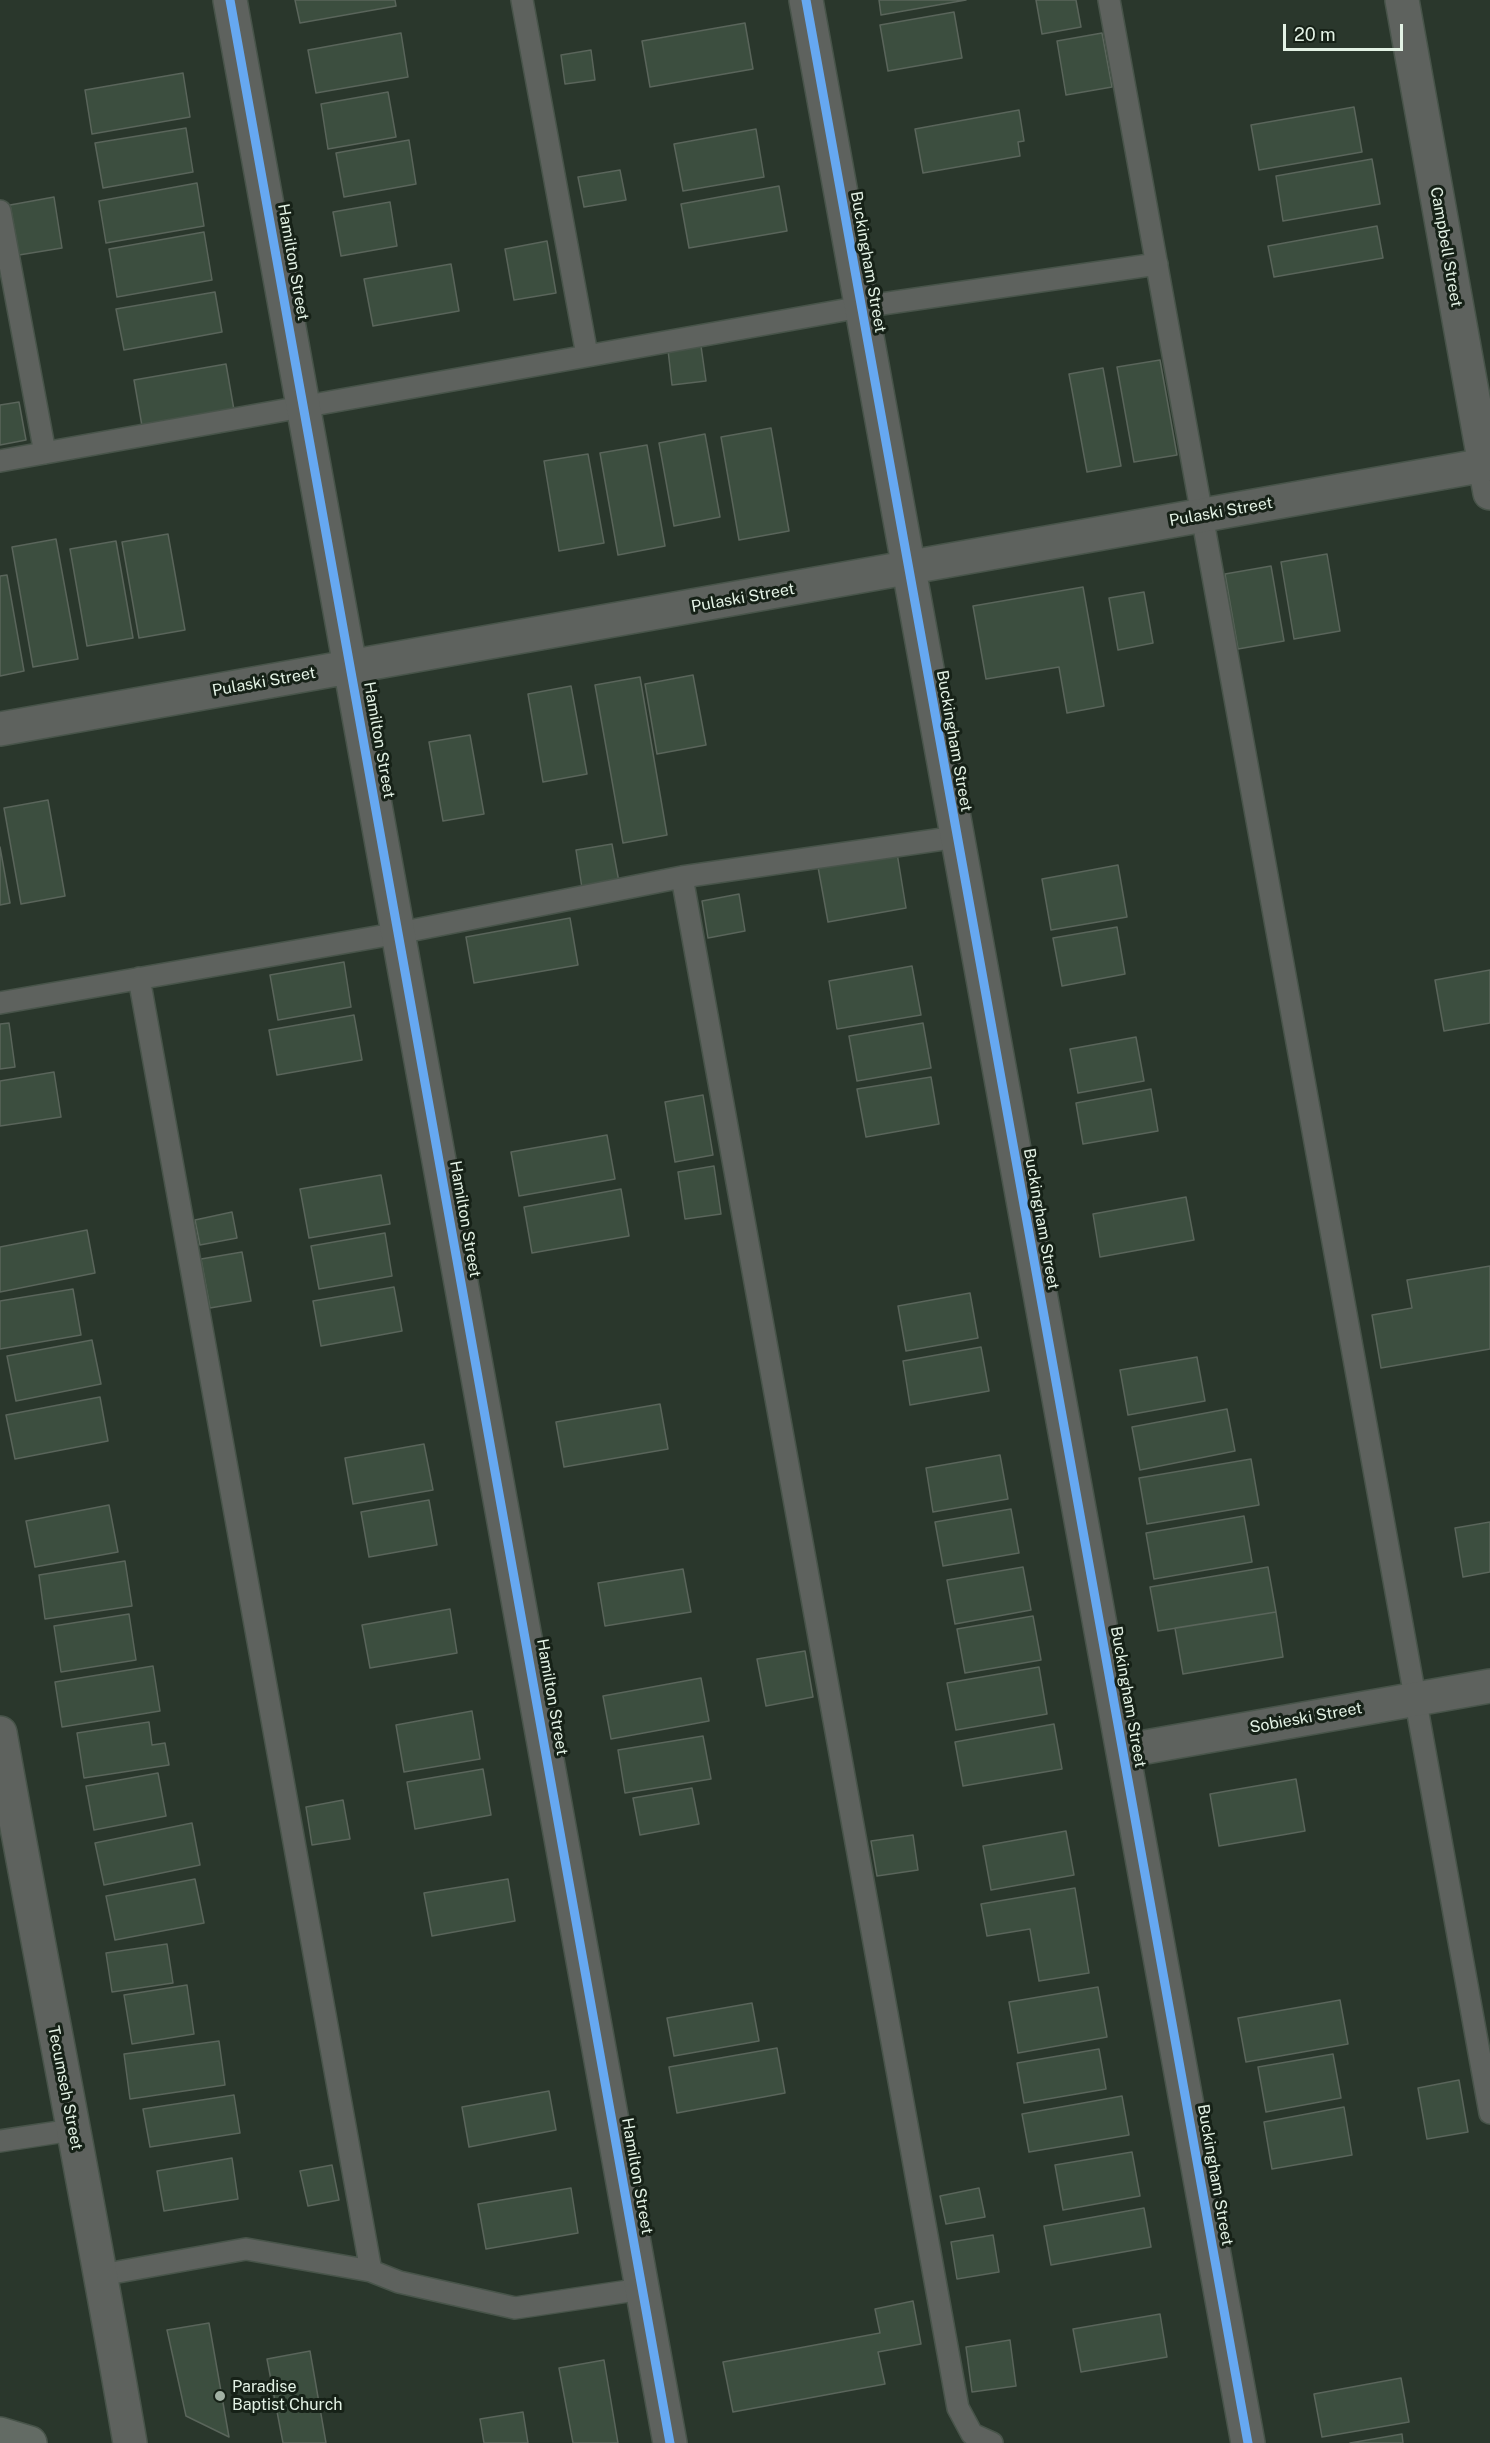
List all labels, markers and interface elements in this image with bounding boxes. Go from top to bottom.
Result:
scale bar [1286,12,1406,50]
text: 20 m [1294,24,1336,45]
street label: Campbell Street [1426,185,1466,309]
street label: Buckingham Street [846,190,890,334]
street label: Hamilton Street [273,202,313,322]
street label: Pulaski Street [1168,493,1274,531]
street label: Pulaski Street [690,579,796,617]
street label: Pulaski Street [211,663,317,701]
street label: Buckingham Street [932,669,976,813]
street label: Hamilton Street [359,680,399,800]
street label: Buckingham Street [1019,1147,1063,1291]
street label: Hamilton Street [445,1159,485,1279]
street label: Buckingham Street [1106,1625,1150,1769]
street label: Hamilton Street [532,1637,572,1757]
street label: Sobieski Street [1248,1699,1364,1737]
street label: Tecumseh Street [44,2024,86,2152]
street label: Buckingham Street [1193,2103,1237,2247]
street label: Hamilton Street [617,2116,657,2236]
place label: Paradise Baptist Church [232,2377,343,2415]
marker: Paradise Baptist Church [213,2389,227,2403]

